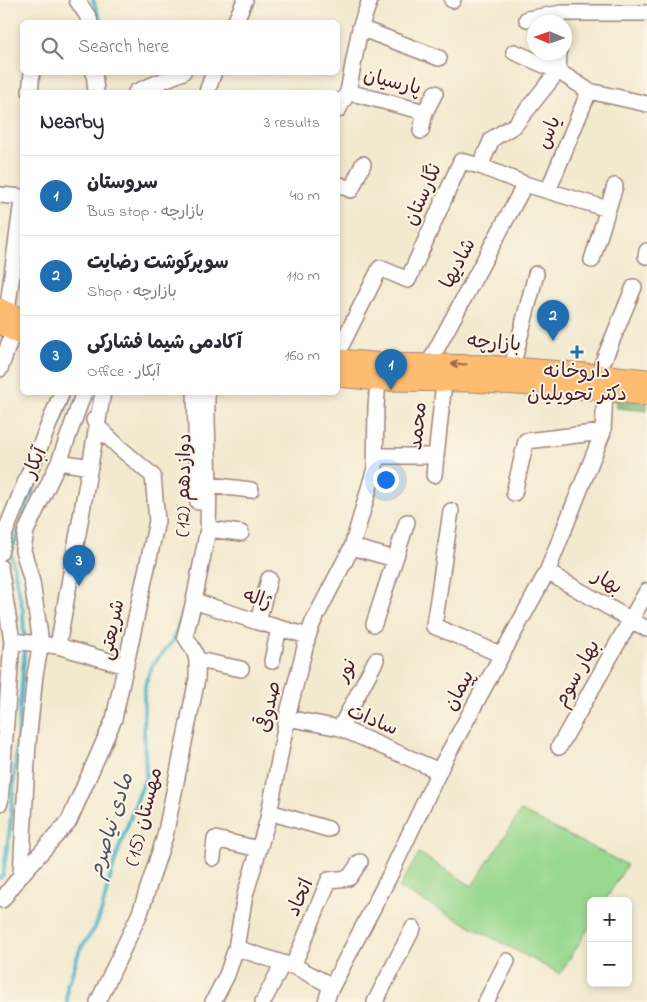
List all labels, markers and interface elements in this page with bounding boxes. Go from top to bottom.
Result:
north arrow [527,15,572,60]
search box [20,20,340,75]
icon: search [38,34,66,62]
text: Search here [78,34,169,61]
street label: پارسیان [360,62,424,104]
text: Nearby [40,108,104,138]
text: 3 results [264,111,320,135]
street label: یاس [530,112,570,154]
street label: نگارستان [397,159,451,231]
text: سروستان [87,170,158,197]
text: 1 [53,184,59,208]
text: 40 m [290,184,320,208]
text: Bus stop · بازارچه [87,200,204,224]
street label: شادیها [434,234,484,294]
text: سوپرگوشت رضایت [87,250,229,277]
text: 2 [52,264,60,288]
text: 110 m [286,264,320,288]
text: Shop · بازارچه [87,280,177,304]
pin: 2 [537,300,569,341]
street label: بازارچه [466,328,522,360]
text: آکادمی شیما فشارکی [87,330,242,357]
text: 3 [53,344,59,368]
text: 160 m [285,344,320,368]
marker: داروخانه دکتر تحویلیان [571,346,583,358]
pin: 1 [375,349,407,390]
place label: داروخانه دکتر تحویلیان [527,358,627,410]
one-way arrow [451,359,468,369]
text: Office · آبکار [87,360,160,384]
street label: محمد [402,400,436,452]
street label: دوازدهم (12) [170,433,200,537]
street label: آبکار [16,442,56,485]
your location [373,467,399,493]
pin: 3 [63,545,95,586]
street label: بهار [585,562,627,603]
street label: ژاله [239,582,275,618]
street label: شریعتی [92,597,134,663]
street label: بهار سوم [548,635,608,713]
street label: نور [328,654,365,689]
street label: پیمان [437,665,483,717]
street label: صدوقی [249,678,290,736]
street label: سادات [342,698,402,744]
street label: مهستان (15) [119,765,171,869]
water label: مادی نیاصرم [82,769,142,883]
street label: اتحاد [280,874,322,922]
map controls [587,897,632,987]
button: + [587,897,632,942]
button: − [587,942,632,987]

